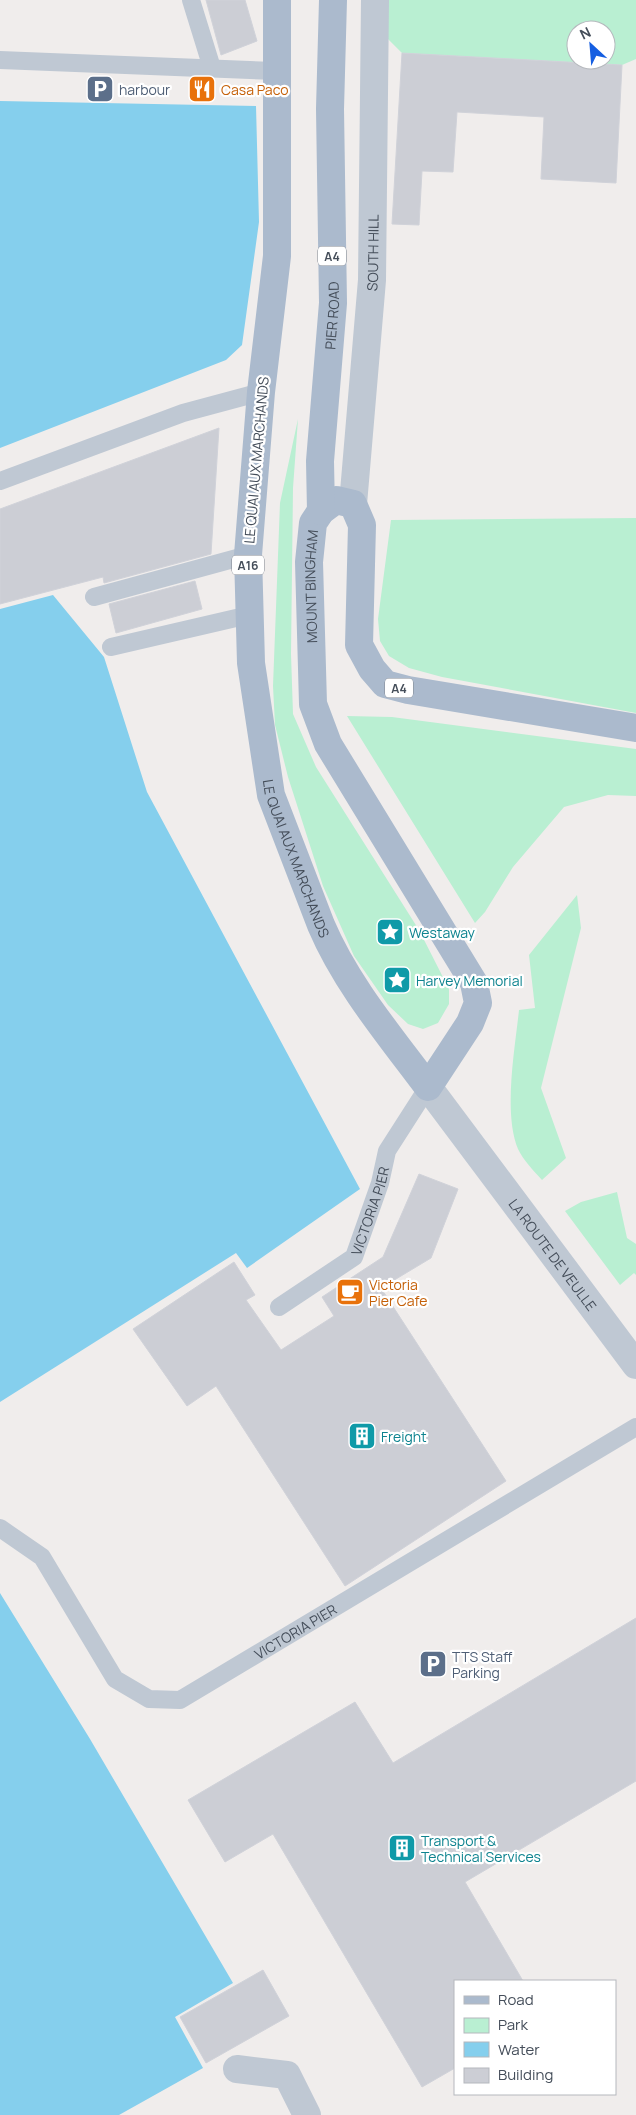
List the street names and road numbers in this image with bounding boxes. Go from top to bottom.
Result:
street label: SOUTH HILL [362,214,382,292]
road number: A4 [318,247,346,266]
street label: PIER ROAD [320,281,343,350]
street label: LE QUAI AUX MARCHANDS [239,375,273,544]
street label: MOUNT BINGHAM [299,529,322,643]
road number: A16 [232,556,264,574]
road number: A4 [385,678,413,698]
street label: LE QUAI AUX MARCHANDS [259,778,335,941]
street label: VICTORIA PIER [346,1164,393,1258]
street label: LA ROUTE DE VEULLE [505,1194,601,1314]
street label: VICTORIA PIER [251,1599,340,1663]

